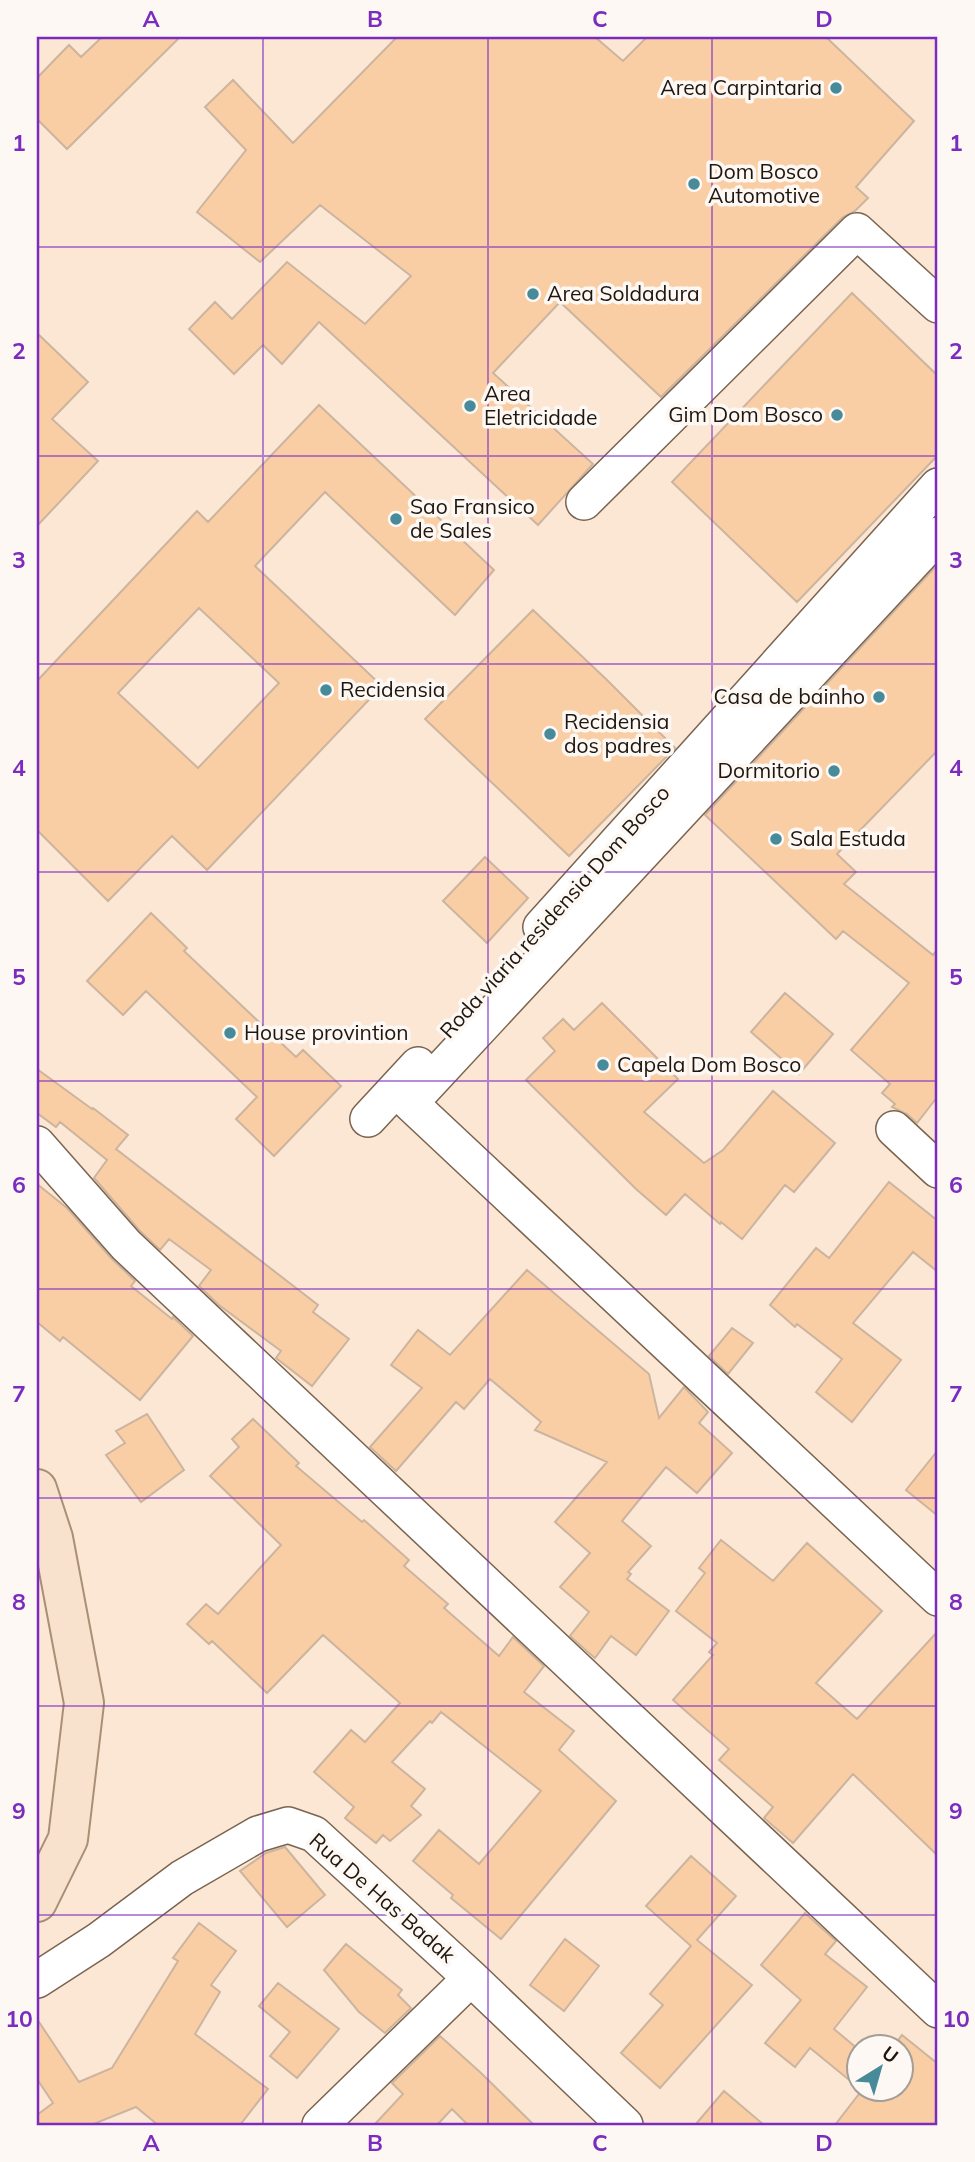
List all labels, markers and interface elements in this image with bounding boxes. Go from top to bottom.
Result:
text: A [142,4,160,33]
text: B [367,4,383,33]
text: C [592,4,608,33]
text: D [815,4,833,33]
place label: Area Carpintaria [660,74,822,100]
marker: Area Carpintaria [828,80,844,96]
text: 1 [12,128,26,157]
text: 1 [949,128,963,157]
place label: Dom Bosco Automotive [708,158,820,208]
marker: Dom Bosco Automotive [686,176,702,192]
place label: Area Soldadura [547,280,700,306]
marker: Area Soldadura [525,286,541,302]
text: 2 [12,336,26,365]
text: 2 [949,336,963,365]
place label: Area Eletricidade [484,380,597,430]
marker: Area Eletricidade [462,398,478,414]
place label: Gim Dom Bosco [668,401,823,427]
marker: Gim Dom Bosco [829,407,845,423]
place label: Sao Fransico de Sales [410,493,535,543]
marker: Sao Fransico de Sales [388,511,404,527]
text: 3 [12,545,26,574]
text: 3 [949,545,963,574]
place label: Recidensia [340,676,445,702]
marker: Recidensia [318,682,334,698]
place label: Casa de bainho [714,683,865,709]
marker: Casa de bainho [871,689,887,705]
place label: Recidensia dos padres [564,708,672,758]
marker: Recidensia dos padres [542,726,558,742]
text: 4 [12,753,26,782]
text: 4 [949,753,963,782]
place label: Dormitorio [717,757,820,783]
marker: Dormitorio [826,763,842,779]
street label: Roda viaria residensia Dom Bosco [434,780,675,1043]
place label: Sala Estuda [790,825,906,851]
marker: Sala Estuda [768,831,784,847]
text: 5 [12,962,26,991]
text: 5 [949,962,963,991]
place label: House provintion [244,1019,409,1045]
marker: House provintion [222,1025,238,1041]
place label: Capela Dom Bosco [617,1051,801,1077]
marker: Capela Dom Bosco [595,1057,611,1073]
text: 6 [12,1170,26,1199]
text: 6 [949,1170,963,1199]
text: 7 [12,1379,26,1408]
text: 7 [949,1379,963,1408]
text: 8 [12,1587,26,1616]
text: 8 [949,1587,963,1616]
text: 9 [12,1796,26,1825]
text: 9 [949,1796,963,1825]
street label: Rua De Has Badak [304,1827,461,1968]
text: 10 [5,2004,33,2033]
text: 10 [942,2004,970,2033]
north arrow [846,2032,916,2102]
text: U [877,2041,903,2068]
text: A [142,2128,160,2157]
text: B [367,2128,383,2157]
text: C [592,2128,608,2157]
text: D [815,2128,833,2157]

